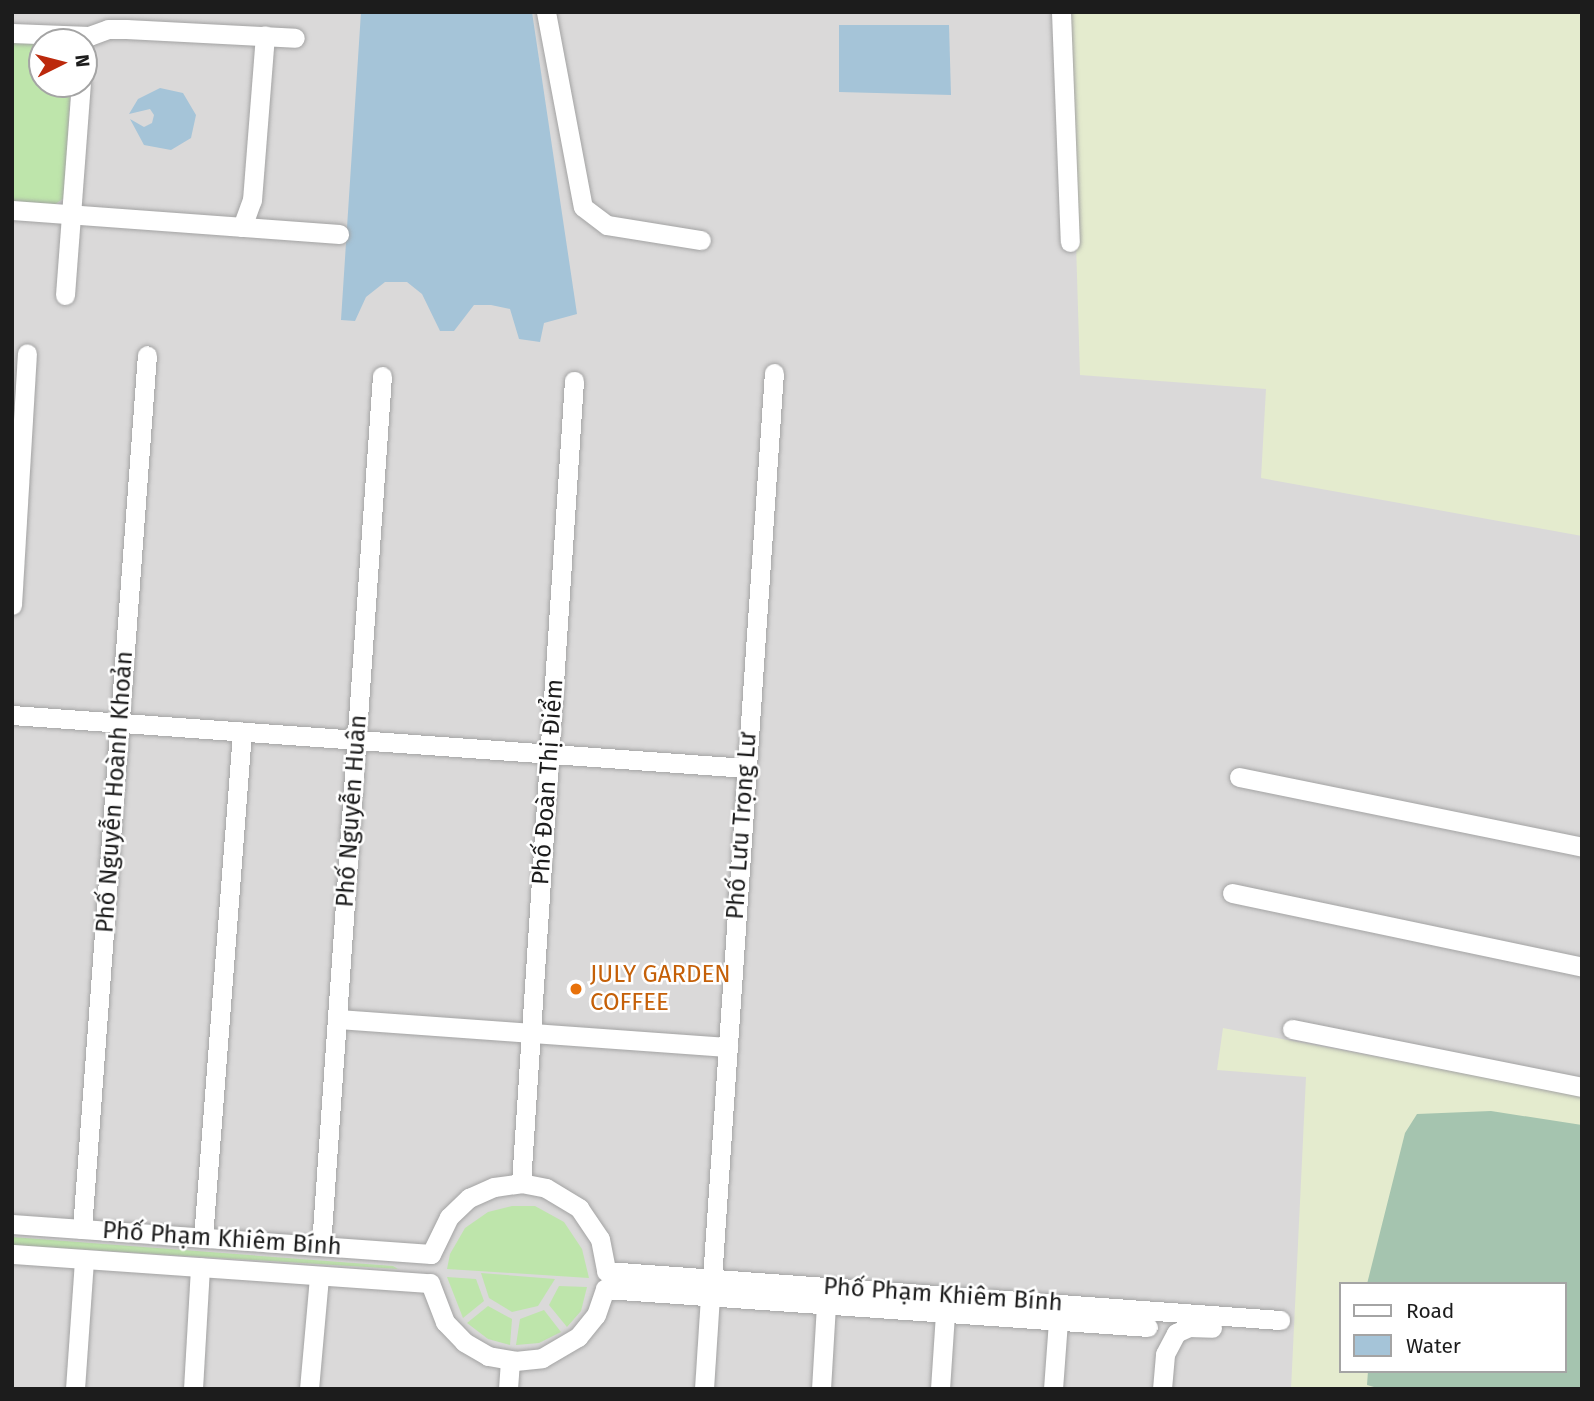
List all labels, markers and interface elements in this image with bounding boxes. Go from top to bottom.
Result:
north arrow [28,28,98,98]
text: N [70,53,94,68]
street label: Phố Nguyễn Hoành Khoản [91,650,139,934]
street label: Phố Đoàn Thị Điểm [526,678,570,886]
street label: Phố Nguyễn Huân [331,714,373,908]
street label: Phố Lưu Trọng Lư [721,732,763,920]
place label: JULY GARDEN COFFEE [590,961,731,1017]
marker: JULY GARDEN COFFEE [568,981,584,997]
street label: Phố Phạm Khiêm Bính [101,1216,343,1262]
street label: Phố Phạm Khiêm Bính [822,1272,1064,1318]
legend [1338,1282,1566,1373]
text: Road [1406,1298,1454,1324]
text: Water [1406,1333,1461,1359]

